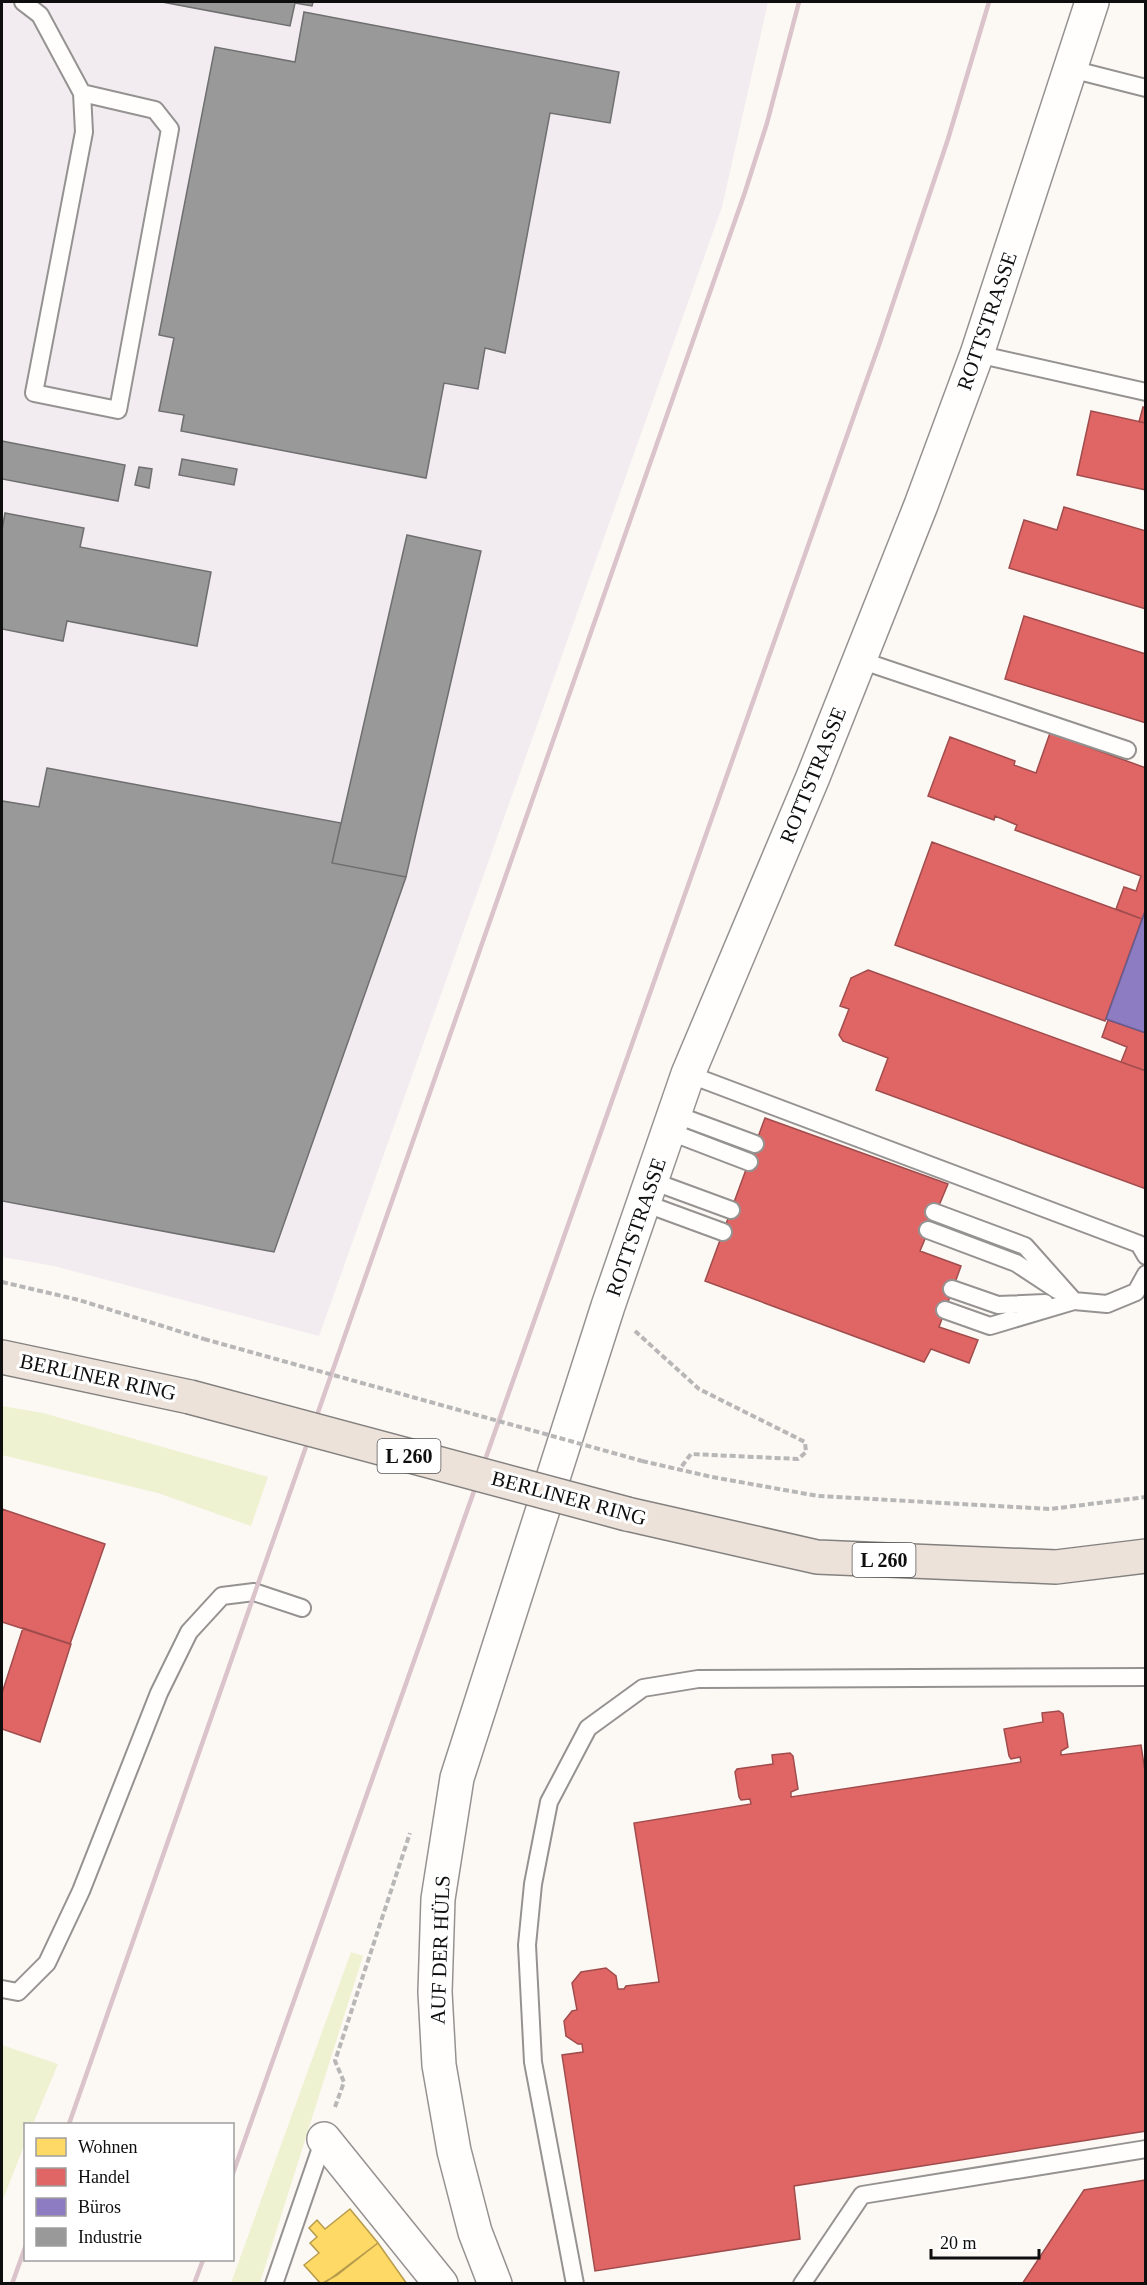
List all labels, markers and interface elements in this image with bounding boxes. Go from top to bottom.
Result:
street label: ROTTSTRASSE [952,249,1022,393]
street label: ROTTSTRASSE [775,703,851,847]
street label: ROTTSTRASSE [601,1155,671,1299]
street label: BERLINER RING [18,1349,178,1405]
road number: L 260 [378,1439,440,1473]
street label: BERLINER RING [489,1466,649,1530]
road number: L 260 [852,1543,916,1577]
street label: AUF DER HÜLS [425,1875,455,2025]
legend [24,2123,234,2261]
text: Wohnen [78,2137,138,2157]
text: Handel [78,2167,130,2187]
text: Büros [78,2197,121,2217]
scale bar [931,2222,1039,2260]
text: Industrie [78,2227,142,2247]
text: 20 m [940,2233,977,2253]

